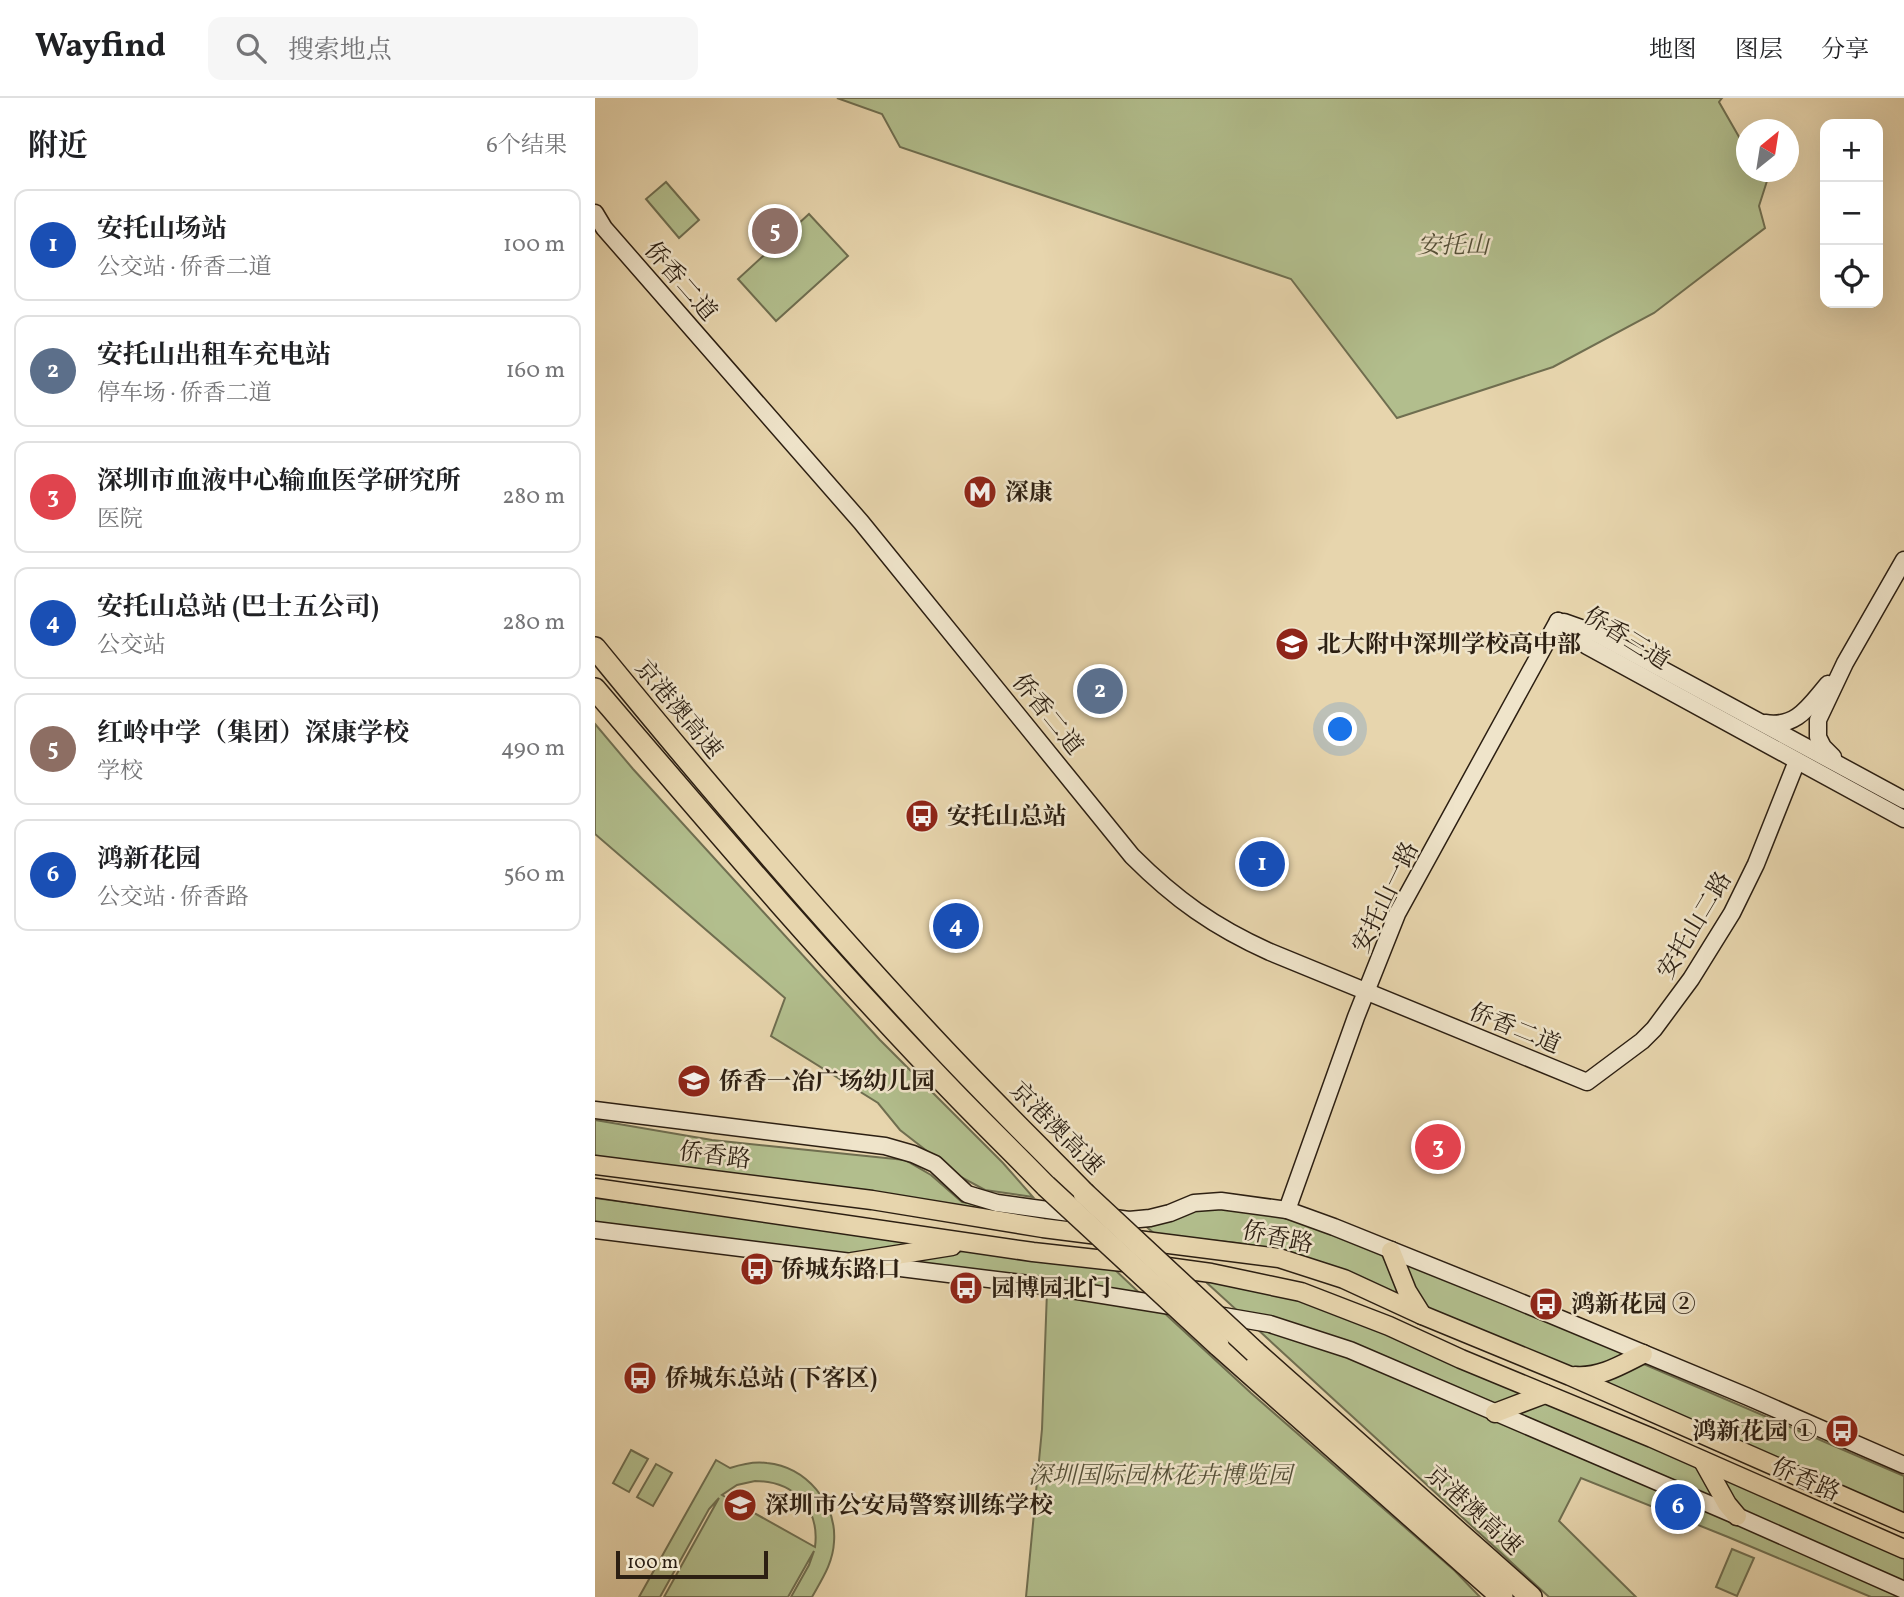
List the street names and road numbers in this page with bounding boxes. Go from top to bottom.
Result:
street label: 侨香二道 [635,235,724,330]
street label: 侨香三道 [1576,600,1676,680]
street label: 京港澳高速 [626,653,729,767]
street label: 侨香二道 [1003,667,1090,763]
street label: 安托山一路 [1345,836,1428,959]
street label: 安托山二路 [1650,866,1741,986]
street label: 侨香二道 [1463,996,1565,1064]
street label: 京港澳高速 [1001,1075,1110,1184]
street label: 侨香路 [677,1136,753,1178]
street label: 侨香路 [1239,1215,1316,1263]
street label: 侨香路 [1765,1451,1845,1511]
street label: 京港澳高速 [1417,1459,1529,1564]

